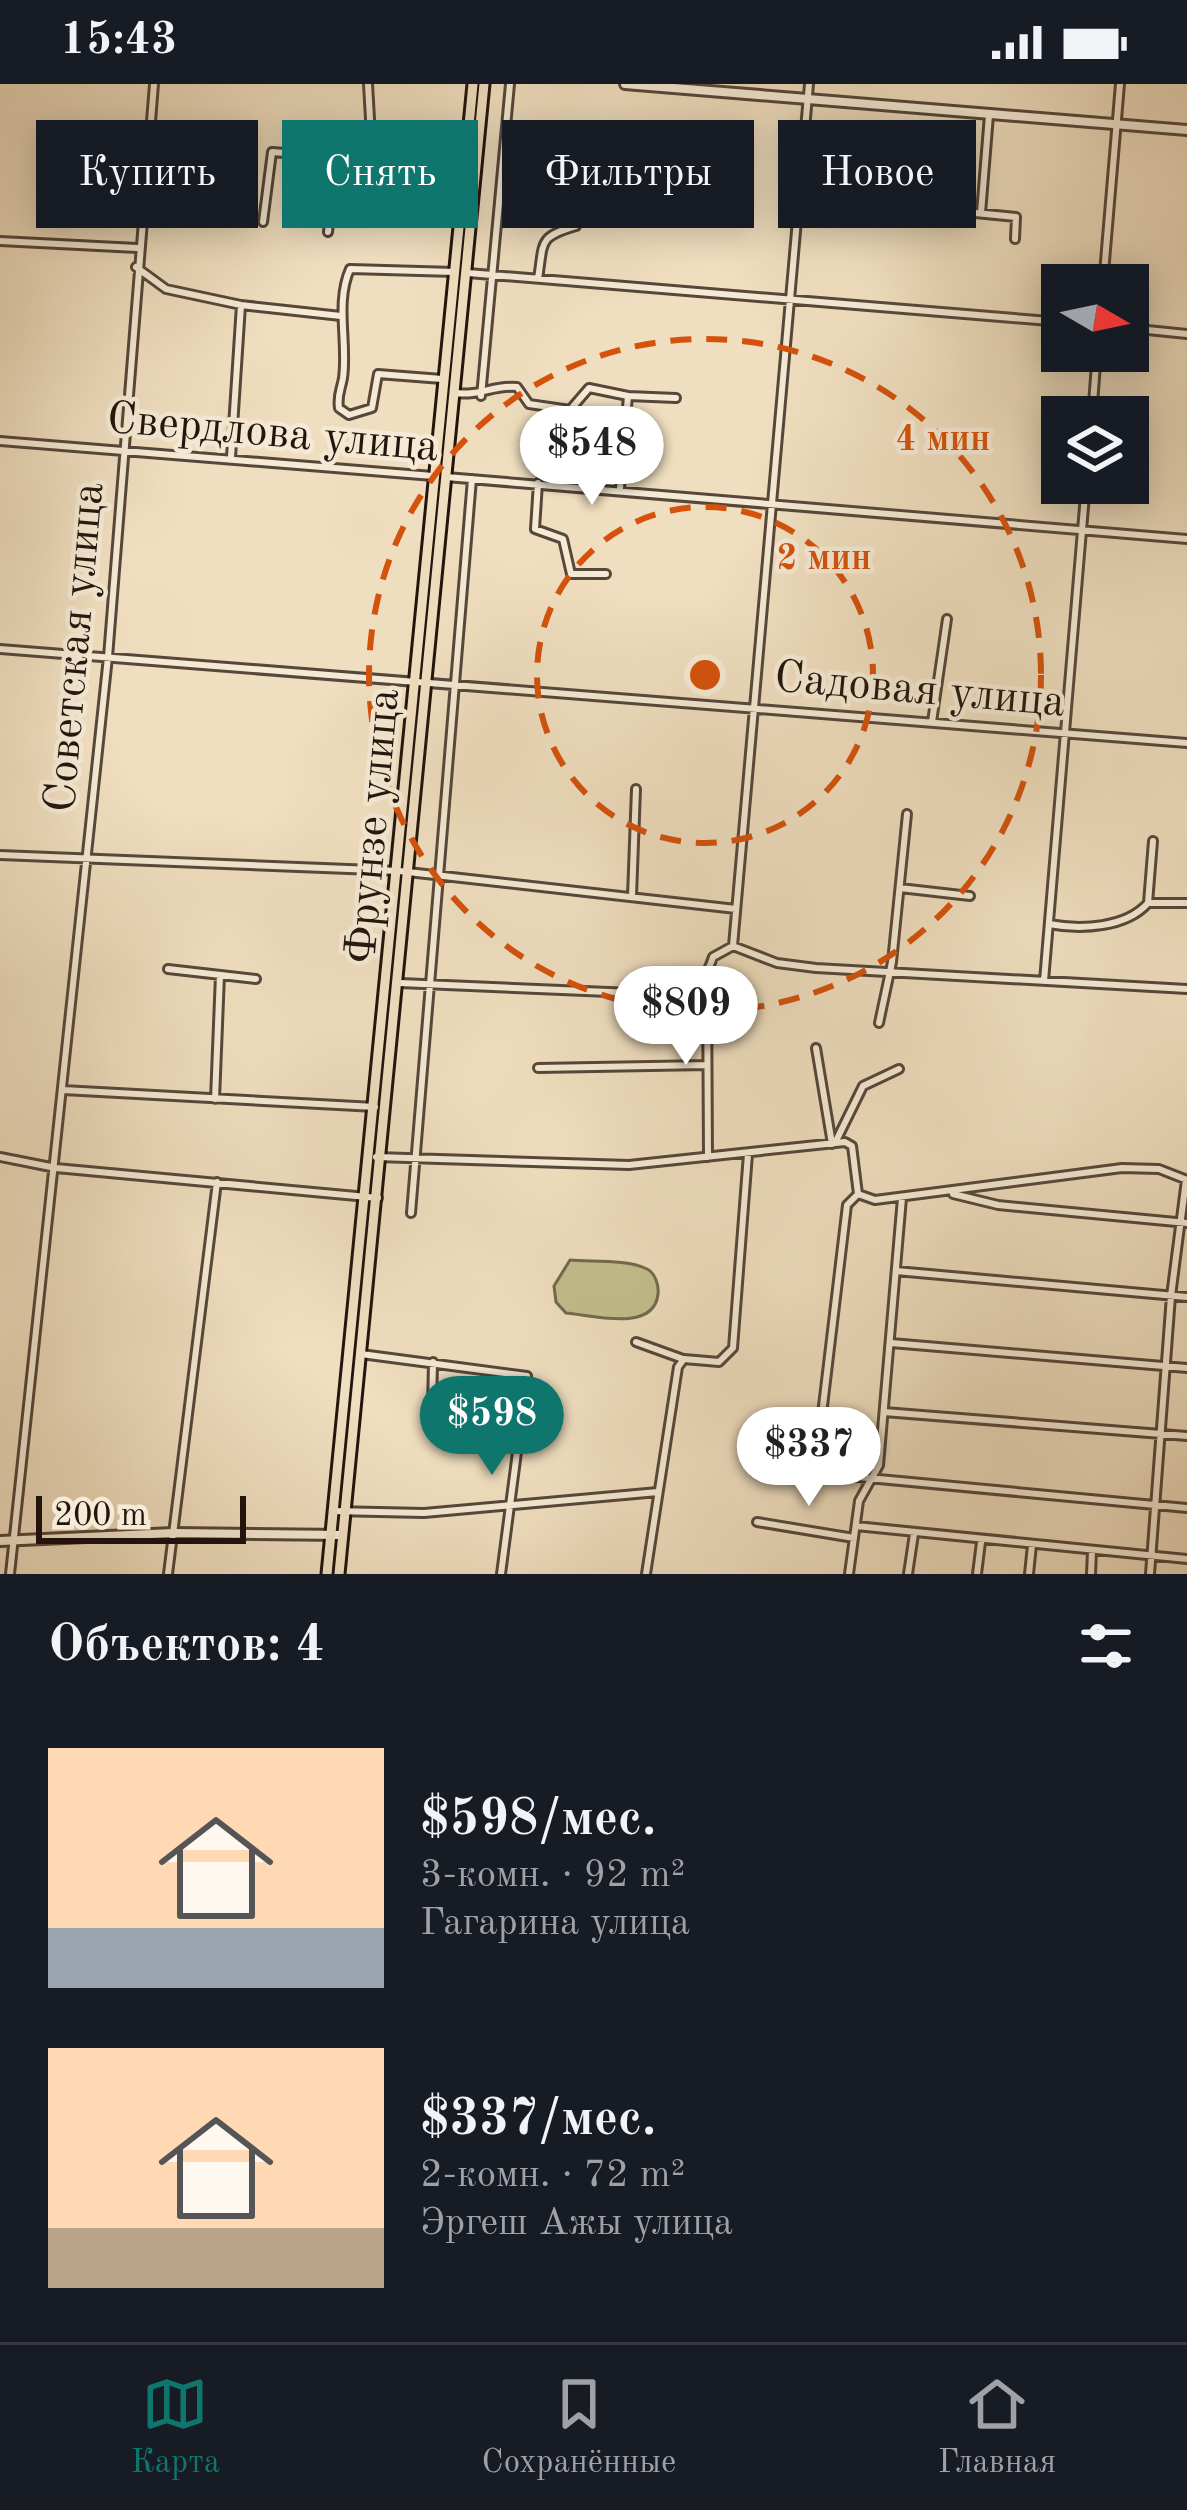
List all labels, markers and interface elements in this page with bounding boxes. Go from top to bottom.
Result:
text: 15:43 [60,19,177,64]
chip: Купить [36,120,258,228]
chip: Снять [282,120,478,228]
chip: Фильтры [502,120,754,228]
chip: Новое [778,120,976,228]
north arrow [1041,264,1149,372]
map controls [1041,264,1149,504]
button: layers [1041,396,1149,504]
street label: Свердлова улица [105,398,440,471]
pin: $548 [521,406,663,508]
text: 4 мин [895,423,991,459]
text: $548 [547,425,637,464]
street label: Советская улица [40,480,113,815]
text: 2 мин [776,542,872,578]
centre of rings [684,654,726,696]
street label: Садовая улица [772,656,1067,727]
street label: Фрунзе улица [340,687,409,966]
pin: $809 [615,966,757,1068]
text: $809 [641,985,731,1024]
pin: $598 [421,1376,563,1478]
text: $598 [447,1395,537,1434]
pin: $337 [738,1407,880,1509]
text: $337 [764,1426,854,1465]
scale bar [36,1490,246,1543]
text: 200 m [54,1500,147,1533]
icon: filters [1073,1613,1139,1679]
text: Объектов: 4 [48,1621,325,1672]
text: $598/мес. [420,1795,656,1846]
icon: home [144,1796,288,1940]
text: 3-комн. · 92 m² [420,1856,685,1895]
text: Гагарина улица [420,1904,690,1943]
text: $337/мес. [420,2095,656,2146]
icon: home [144,2096,288,2240]
text: 2-комн. · 72 m² [420,2156,685,2195]
text: Эргеш Ажы улица [420,2204,733,2243]
tab: Карта [131,2371,220,2484]
tab: Сохранённые [482,2371,676,2484]
tab: Главная [938,2371,1056,2484]

